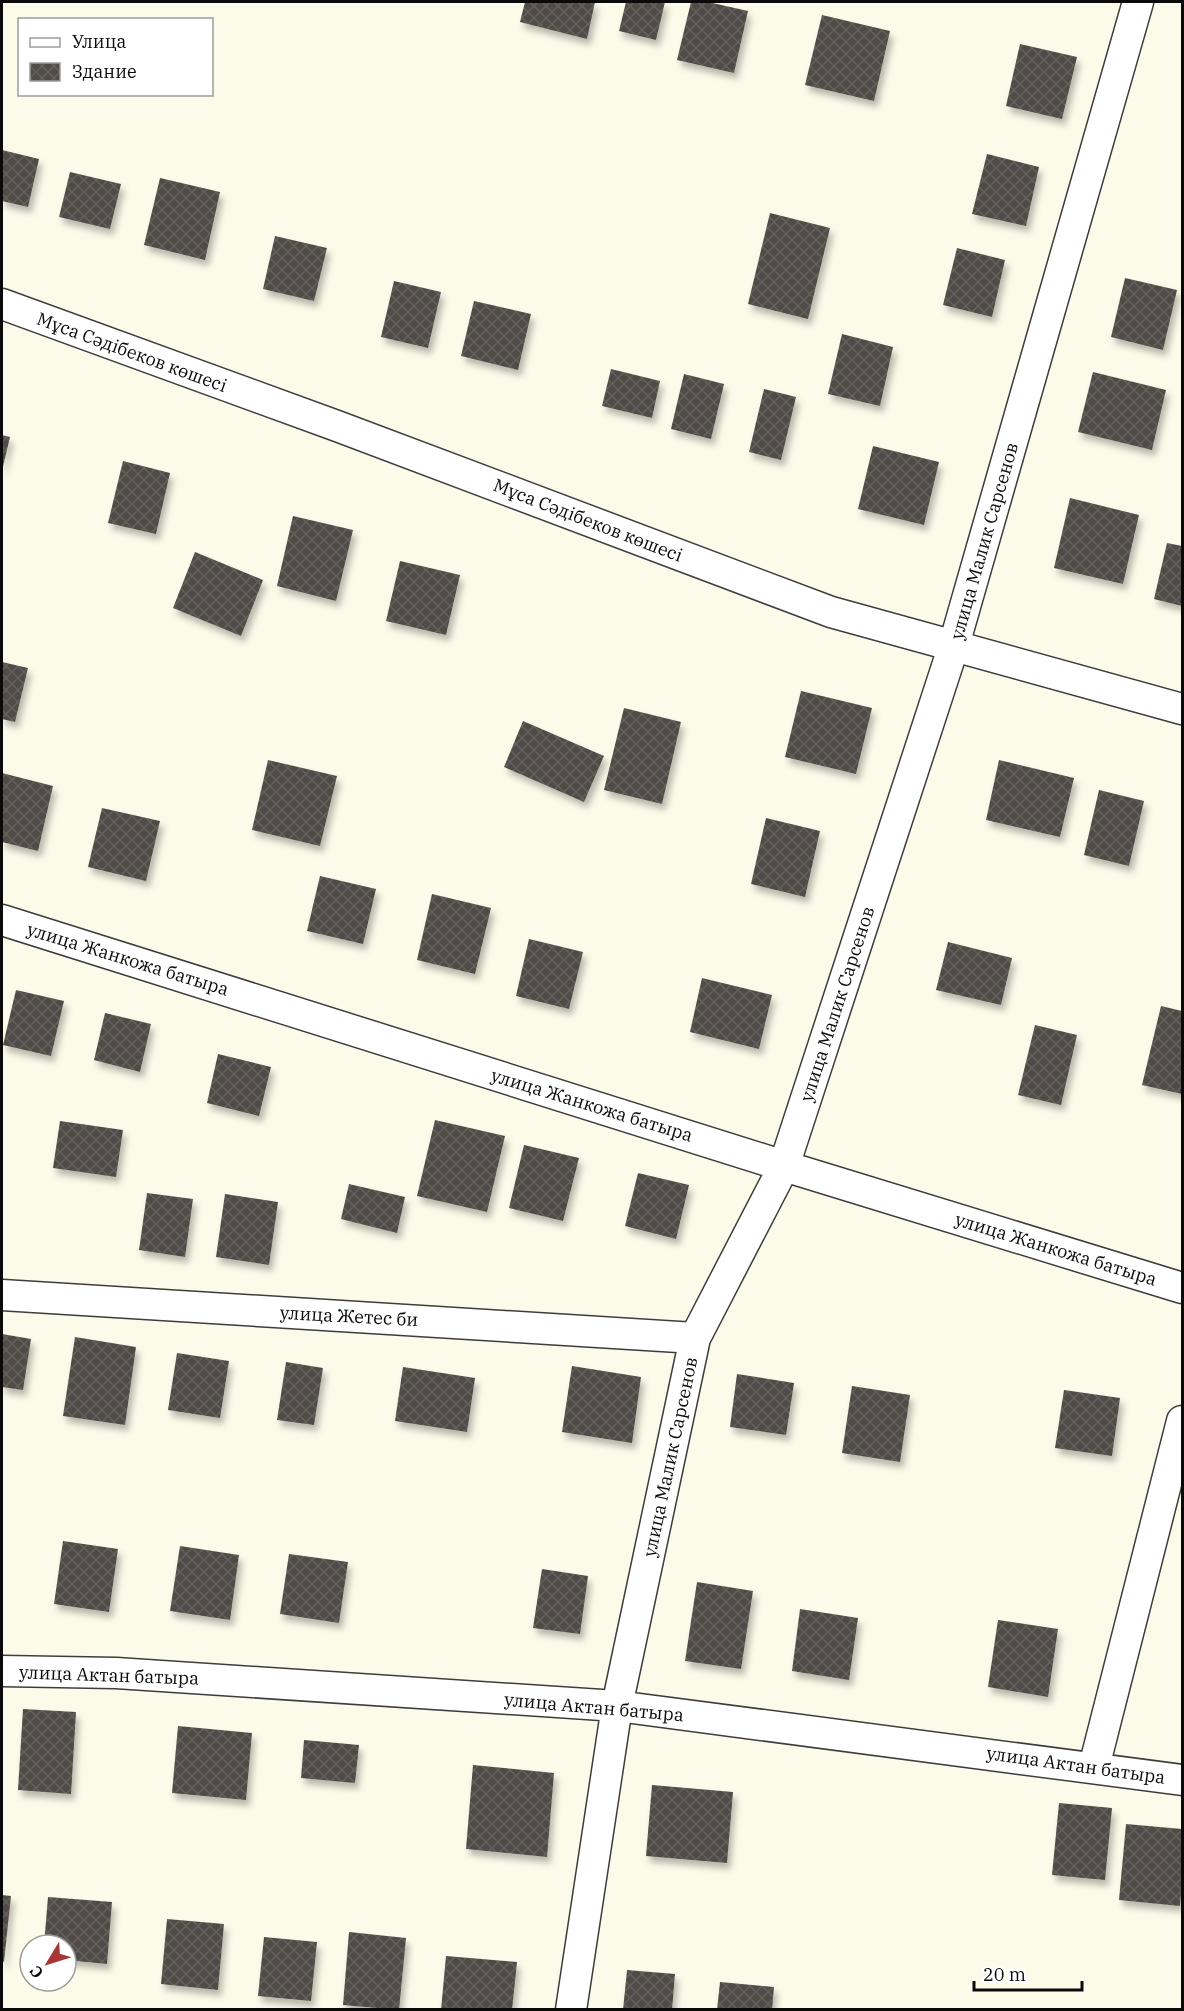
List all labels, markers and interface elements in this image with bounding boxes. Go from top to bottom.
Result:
legend [18,18,213,96]
text: Улица [72,30,127,53]
text: Здание [72,60,137,83]
street label: Мұса Сәдібеков көшесі [34,307,231,397]
street label: улица Малик Сарсенов [945,440,1023,642]
street label: Мұса Сәдібеков көшесі [490,473,686,567]
street label: улица Малик Сарсенов [795,903,879,1105]
street label: улица Жанкожа батыра [24,917,232,1001]
street label: улица Жанкожа батыра [488,1063,696,1147]
street label: улица Жанкожа батыра [952,1207,1160,1291]
street label: улица Жетес би [279,1301,419,1331]
street label: улица Малик Сарсенов [638,1355,702,1559]
street label: улица Актан батыра [19,1660,200,1690]
street label: улица Актан батыра [503,1688,685,1726]
street label: улица Актан батыра [985,1741,1167,1789]
north arrow [18,1933,78,1993]
scale bar [974,1954,1082,1992]
text: С [25,1962,47,1983]
text: 20 m [983,1963,1026,1986]

